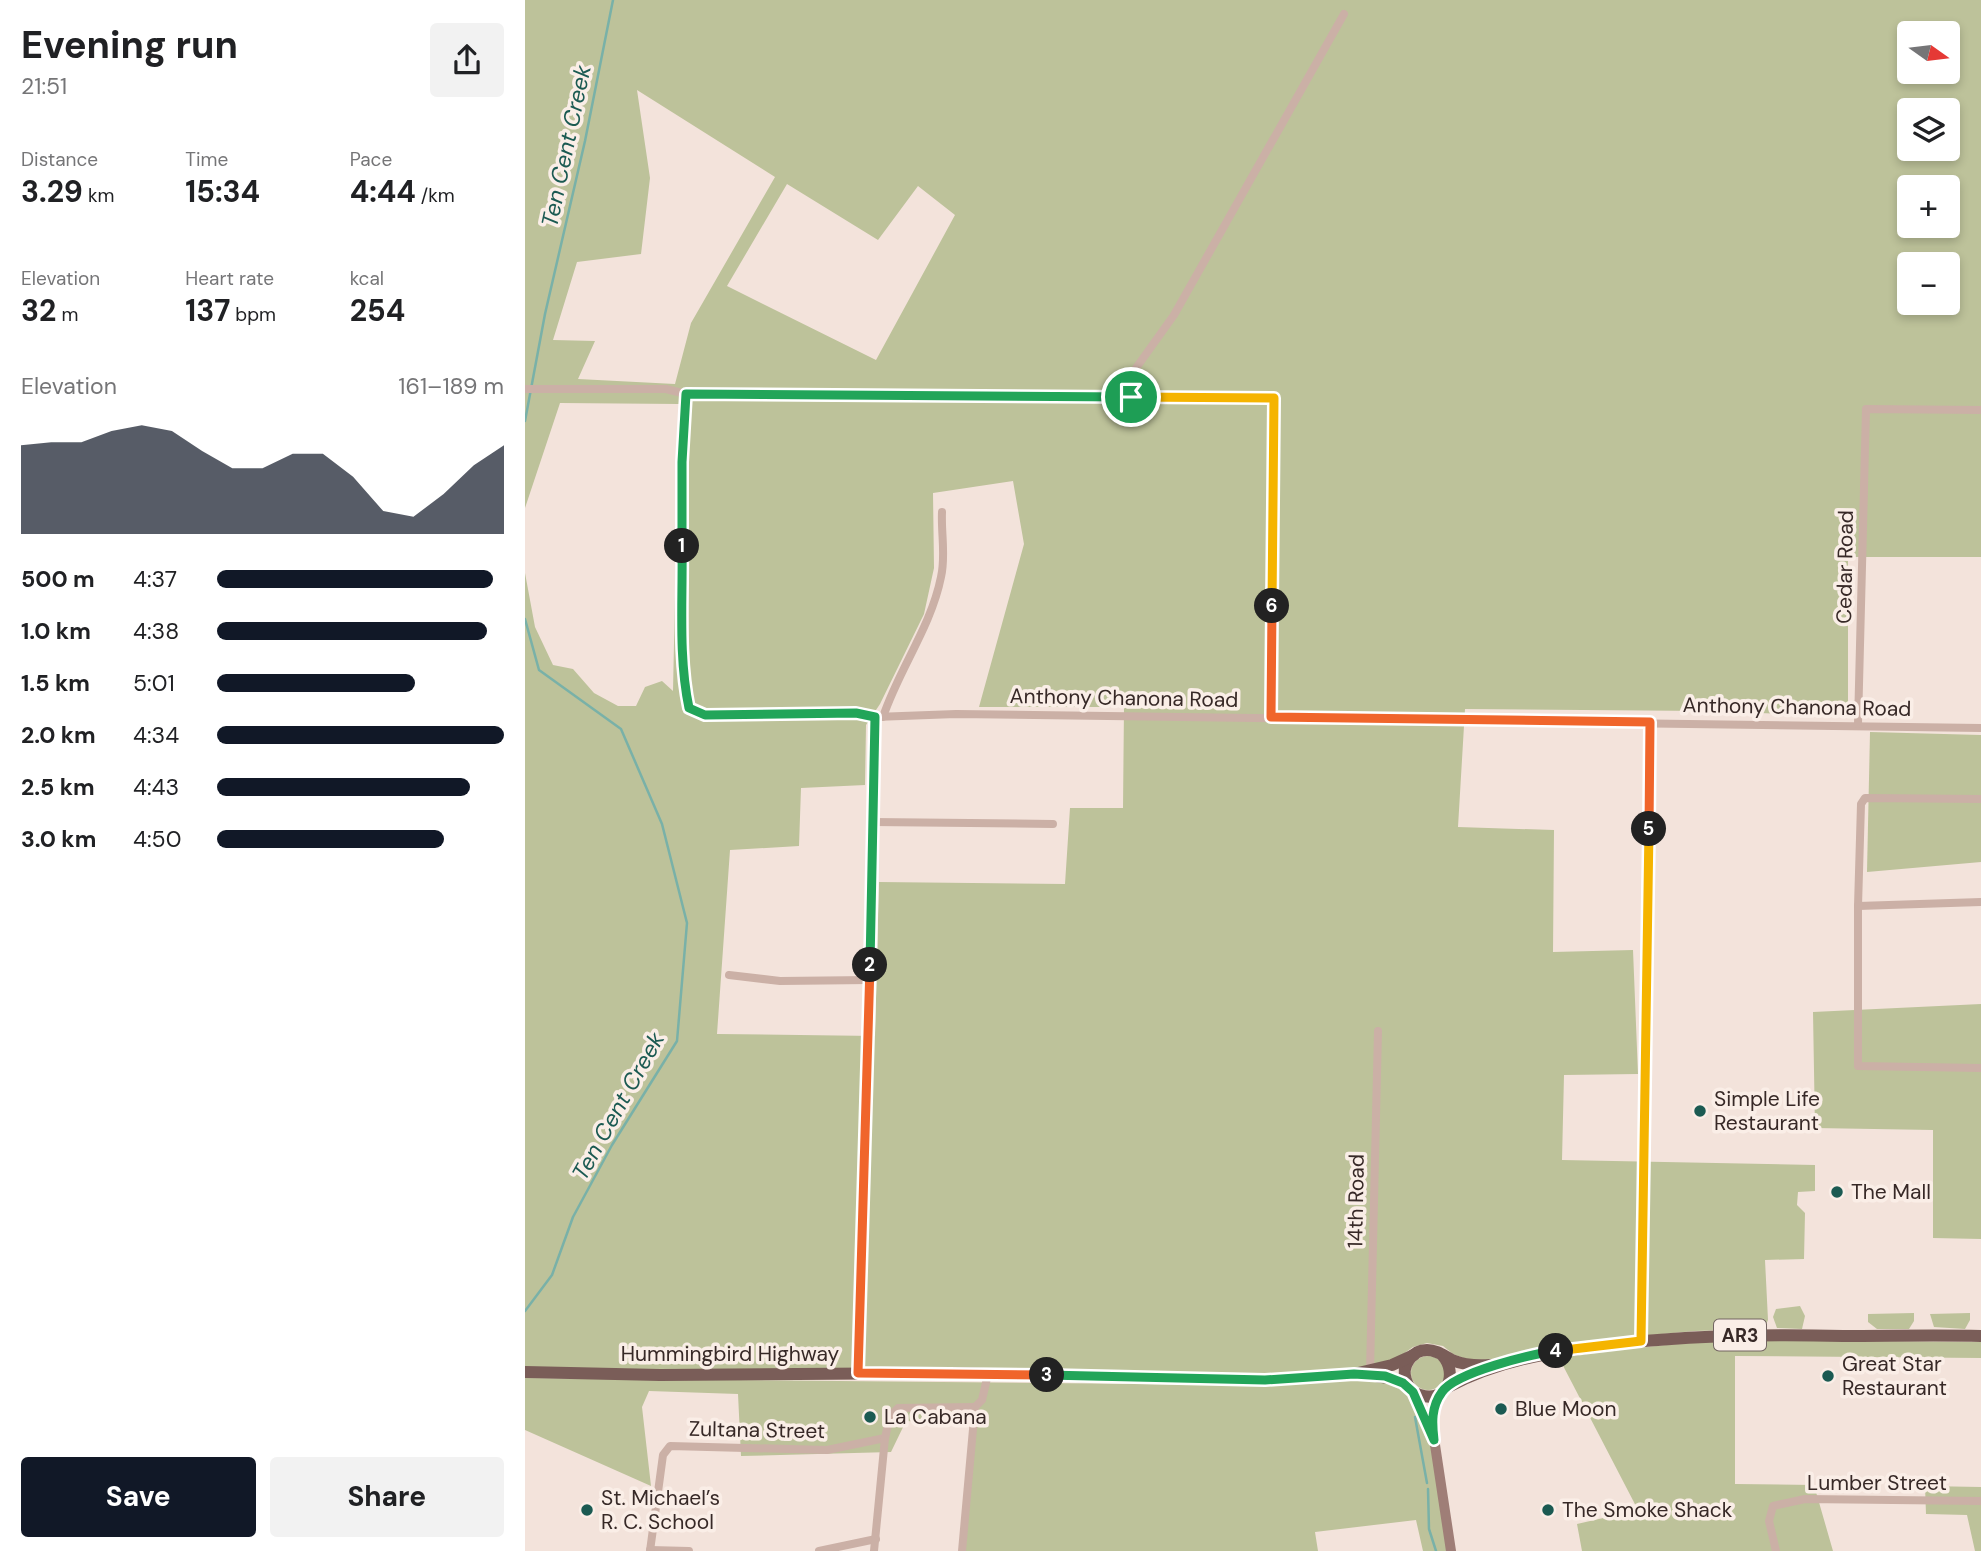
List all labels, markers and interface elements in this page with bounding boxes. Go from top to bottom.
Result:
text: Evening run [21,20,238,70]
north arrow [1897,21,1960,84]
map controls [1897,21,1960,315]
button: share [430,23,504,97]
water label: Ten Cent Creek [534,62,598,230]
text: 21:51 [21,71,67,101]
button: layers [1897,98,1960,161]
text: Distance [21,147,98,172]
text: Time [185,147,228,172]
text: Pace [350,147,392,172]
text: 3.29 [21,172,83,211]
text: 15:34 [185,172,260,211]
text: 4:44 [350,172,416,211]
button: + [1897,175,1960,238]
text: km [83,183,114,208]
text: /km [416,183,455,208]
button: − [1897,252,1960,315]
text: Elevation [21,266,100,291]
text: Heart rate [185,266,274,291]
text: kcal [350,266,384,291]
text: 32 [21,291,56,330]
text: 137 [185,291,230,330]
text: 254 [350,291,405,330]
text: m [56,302,78,327]
text: bpm [230,302,276,327]
pin [1101,367,1161,427]
text: Elevation [21,371,117,401]
text: 161–189 m [398,371,504,401]
icon: arrive [1112,378,1150,416]
street label: Cedar Road [1830,510,1860,624]
pin: 1 [665,528,699,564]
text: 1 [678,533,685,558]
text: 500 m [21,564,95,594]
text: 4:37 [133,564,177,594]
pin: 6 [1255,588,1289,624]
text: 6 [1265,593,1278,618]
text: 1.0 km [21,616,91,646]
text: 4:38 [133,616,179,646]
text: 1.5 km [21,668,90,698]
text: 5:01 [133,668,175,698]
street label: Anthony Chanona Road [1009,682,1239,714]
street label: Anthony Chanona Road [1682,691,1912,723]
text: 2.0 km [21,720,96,750]
text: 4:34 [133,720,179,750]
text: 2.5 km [21,772,95,802]
text: 4:43 [133,772,179,802]
pin: 5 [1631,812,1667,846]
text: 5 [1643,816,1654,841]
text: 3.0 km [21,824,96,854]
text: 4:50 [133,824,181,854]
pin: 2 [853,948,887,982]
text: 2 [864,952,875,977]
water label: Ten Cent Creek [565,1026,671,1185]
place label: Simple Life Restaurant [1714,1085,1820,1137]
marker: Simple Life Restaurant [1692,1103,1708,1119]
street label: 14th Road [1341,1154,1371,1248]
place label: The Mall [1851,1178,1931,1206]
marker: The Mall [1829,1184,1845,1200]
road number: AR3 [1714,1320,1766,1350]
pin: 4 [1539,1334,1573,1368]
text: 4 [1549,1338,1562,1363]
street label: Hummingbird Highway [621,1340,840,1368]
place label: Great Star Restaurant [1842,1350,1947,1402]
pin: 3 [1029,1358,1065,1392]
text: 3 [1041,1362,1052,1387]
marker: Great Star Restaurant [1820,1368,1836,1384]
place label: Blue Moon [1515,1395,1617,1423]
marker: Blue Moon [1493,1401,1509,1417]
place label: La Cabana [884,1403,987,1431]
marker: La Cabana [862,1409,878,1425]
street label: Zultana Street [689,1415,825,1445]
button: Save [21,1457,256,1537]
button: Share [270,1457,504,1537]
street label: Lumber Street [1807,1469,1947,1497]
place label: St. Michael’s R. C. School [601,1484,720,1536]
place label: The Smoke Shack [1562,1496,1733,1524]
marker: St. Michael’s R. C. School [579,1502,595,1518]
marker: The Smoke Shack [1540,1502,1556,1518]

